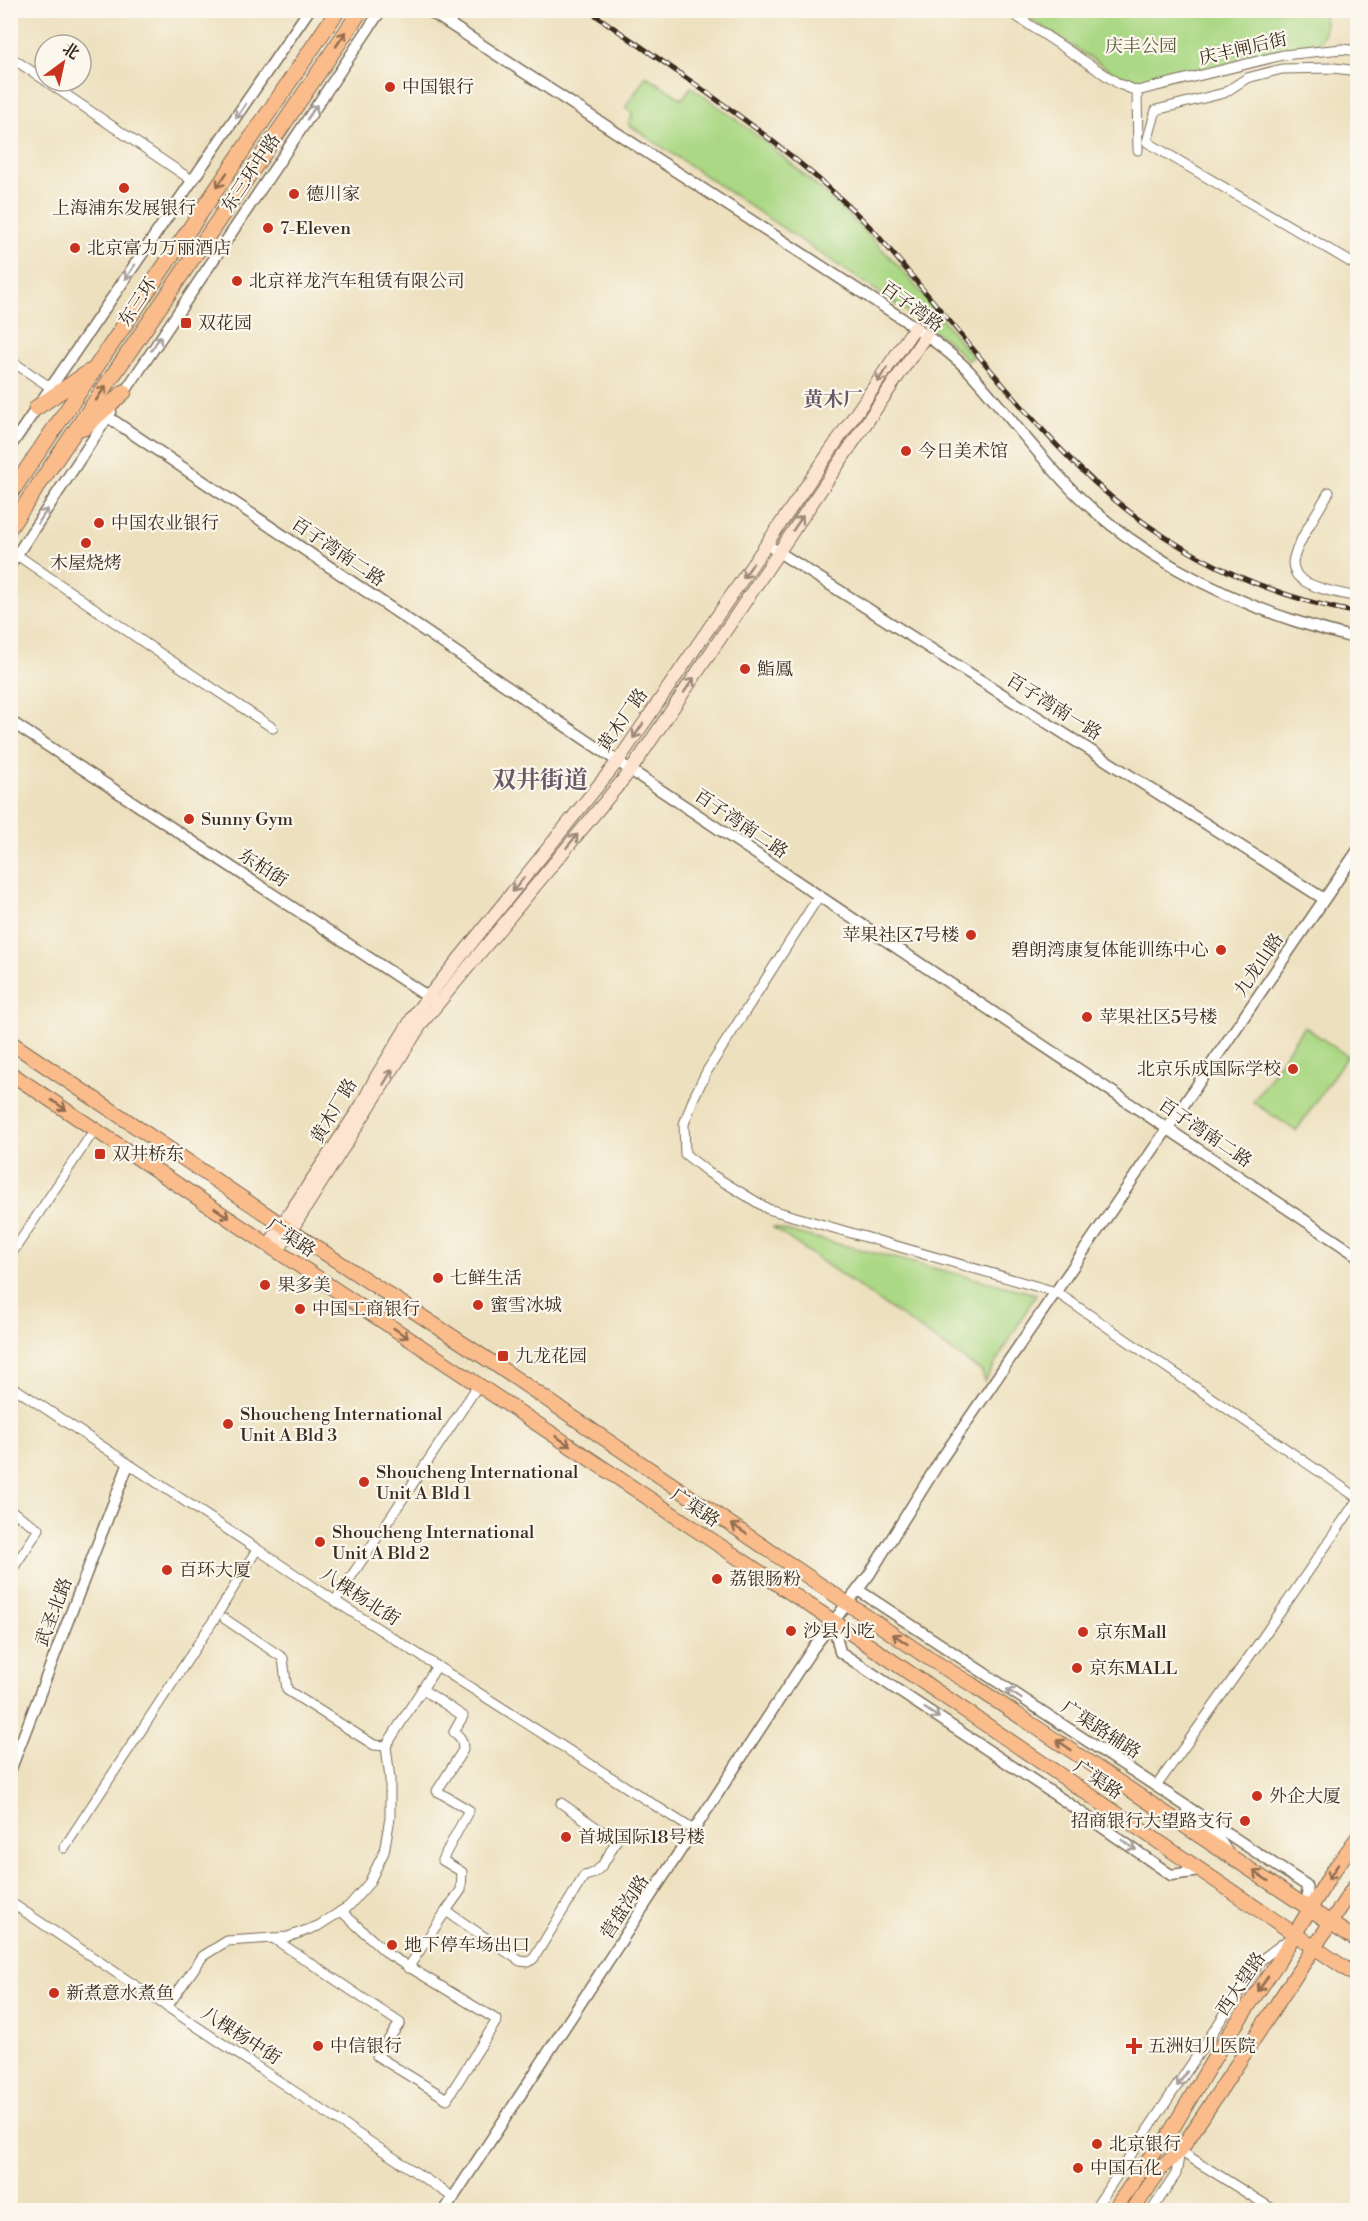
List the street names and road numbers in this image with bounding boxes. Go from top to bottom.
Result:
street label: 庆丰闸后街 [1197,28,1289,70]
street label: 东三环中路 [216,129,286,217]
street label: 东三环 [113,273,163,331]
street label: 百子湾路 [876,277,948,337]
street label: 百子湾南二路 [287,512,389,592]
street label: 百子湾南一路 [1002,669,1106,745]
street label: 黄木厂路 [593,684,653,756]
street label: 百子湾南二路 [690,784,792,864]
street label: 东柏街 [234,844,292,892]
street label: 九龙山路 [1229,929,1289,1001]
street label: 黄木厂路 [306,1074,362,1148]
street label: 百子湾南二路 [1154,1093,1256,1173]
street label: 广渠路 [262,1213,320,1263]
street label: 广渠路 [666,1483,724,1533]
street label: 八棵杨北街 [316,1563,404,1631]
street label: 武圣北路 [30,1574,78,1650]
street label: 广渠路辅路 [1057,1696,1145,1764]
street label: 广渠路 [1069,1755,1127,1805]
street label: 营盘沟路 [596,1871,654,1943]
street label: 西大望路 [1211,1948,1271,2020]
street label: 八棵杨中街 [197,2002,285,2070]

